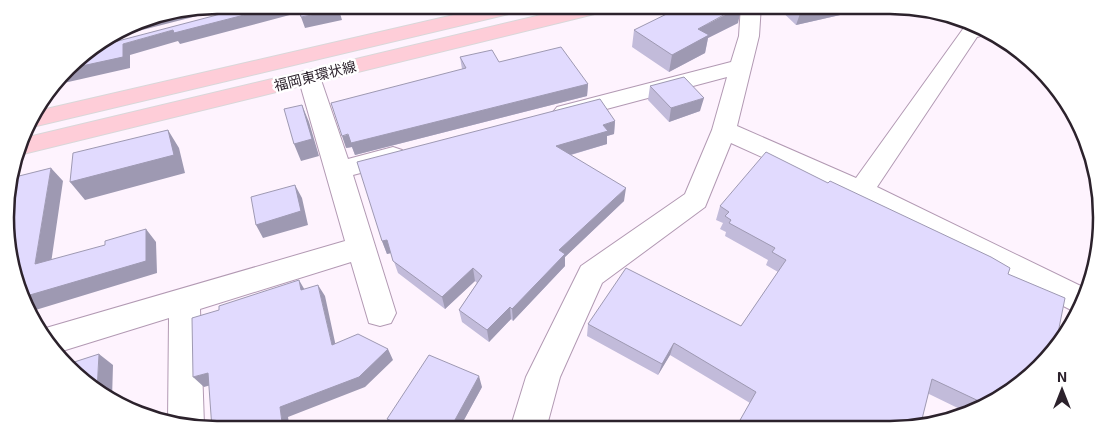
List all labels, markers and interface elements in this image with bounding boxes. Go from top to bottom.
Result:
street label: 福岡東環状線 [272,57,358,94]
north arrow [1037,365,1087,415]
text: N [1057,368,1067,385]

